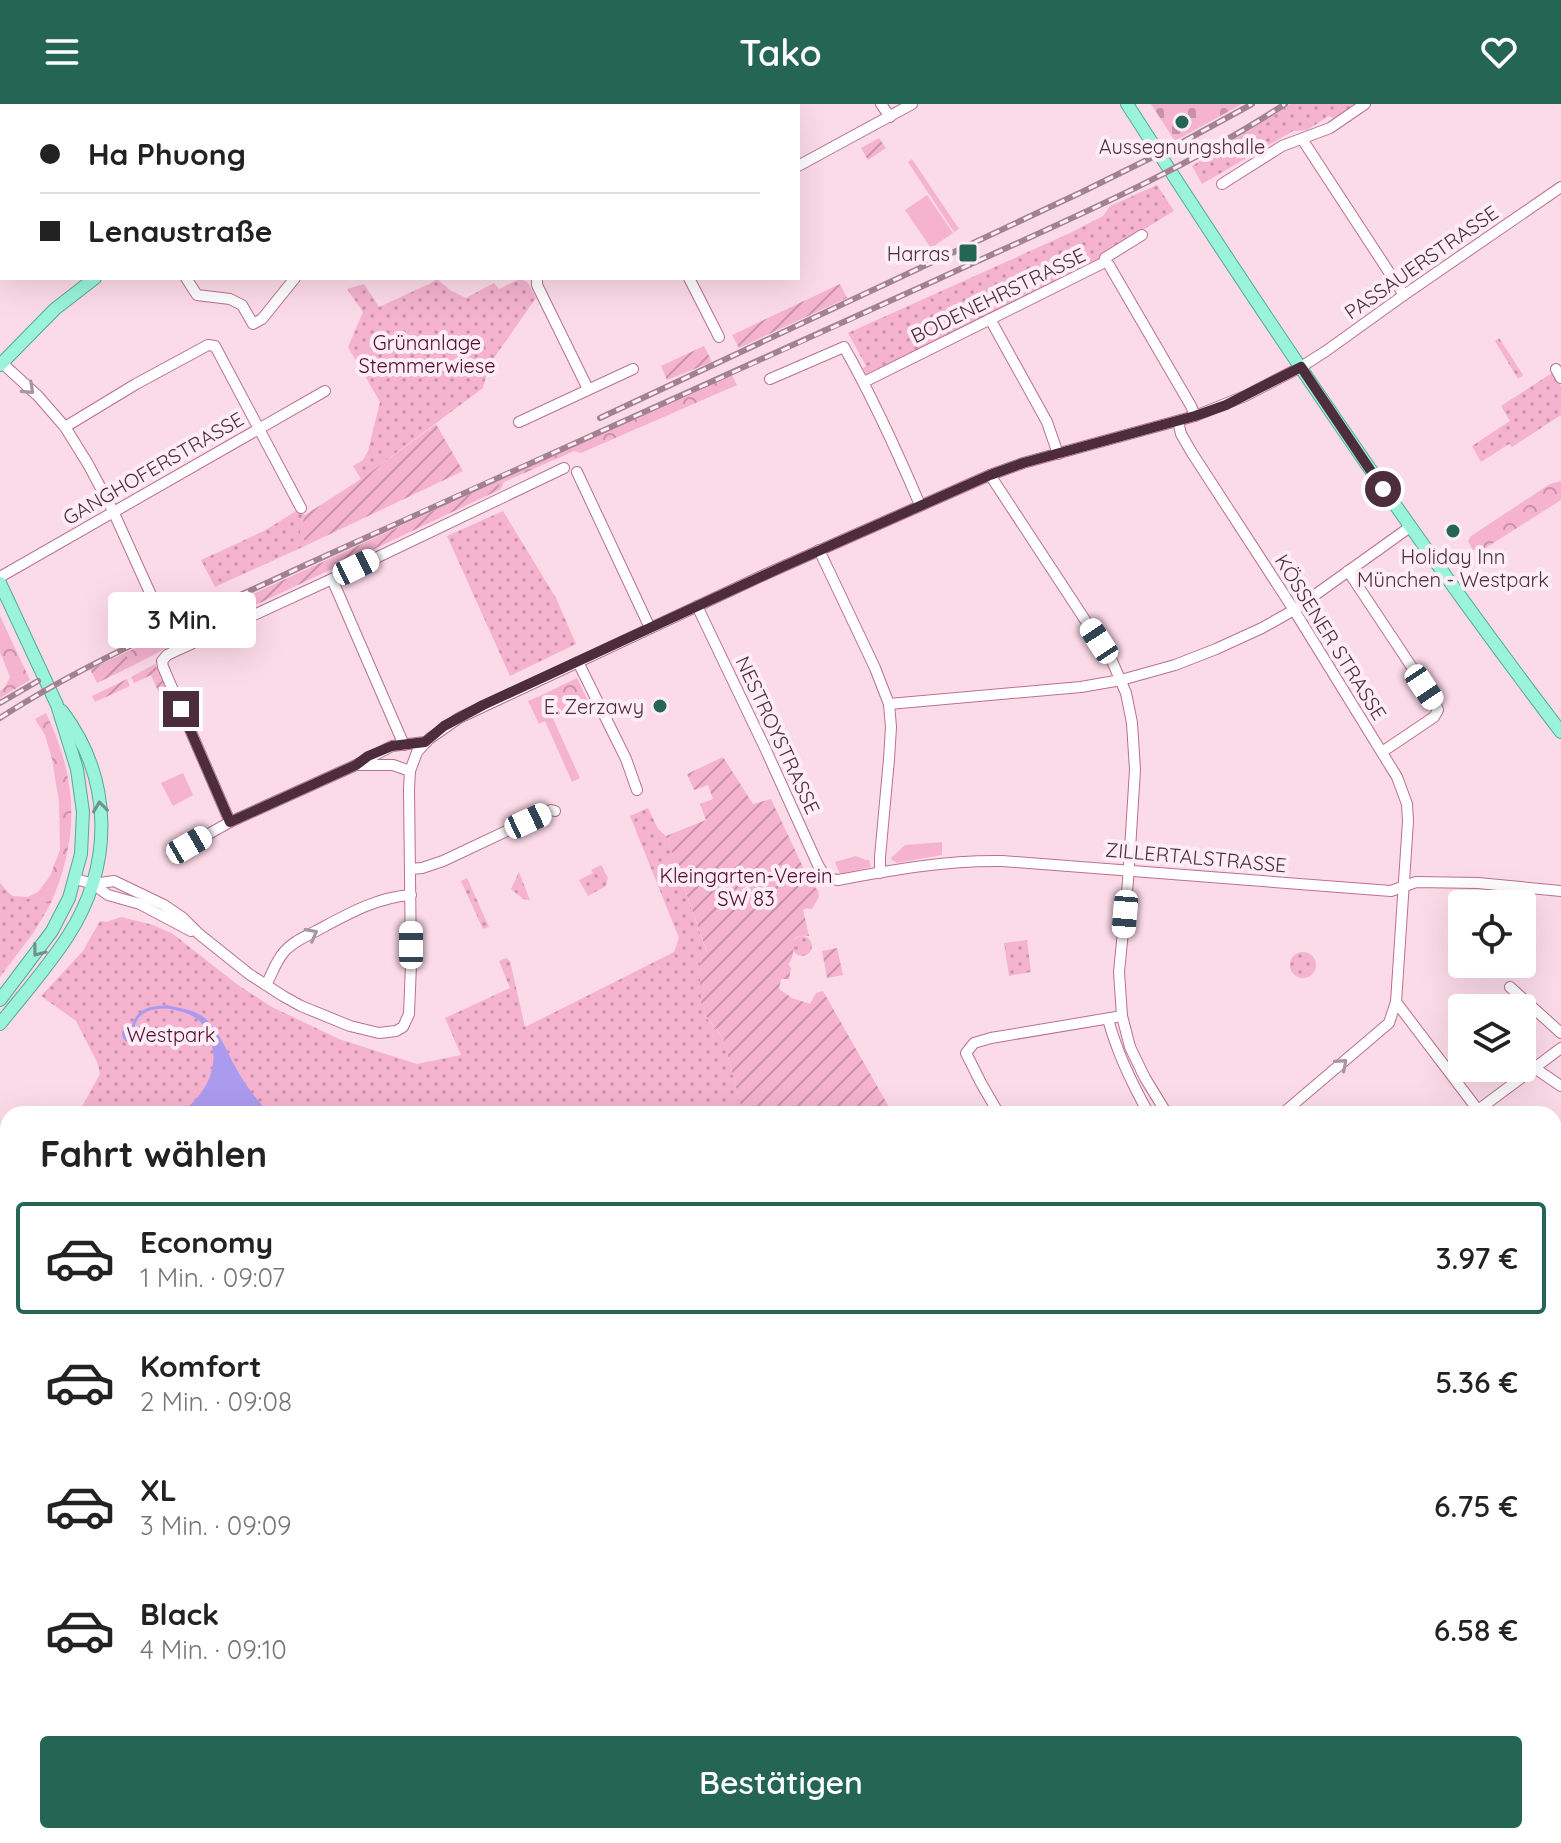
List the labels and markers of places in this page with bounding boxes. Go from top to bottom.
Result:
marker: Aussegnungshalle [1173,113,1191,131]
place label: Aussegnungshalle [1099,134,1265,159]
place label: Harras [887,241,950,266]
marker: Harras [957,242,979,264]
marker: Holiday Inn München - Westpark [1444,522,1462,540]
place label: Holiday Inn München - Westpark [1357,544,1549,592]
place label: E. Zerzawy [544,694,644,719]
marker: E. Zerzawy [651,697,669,715]

